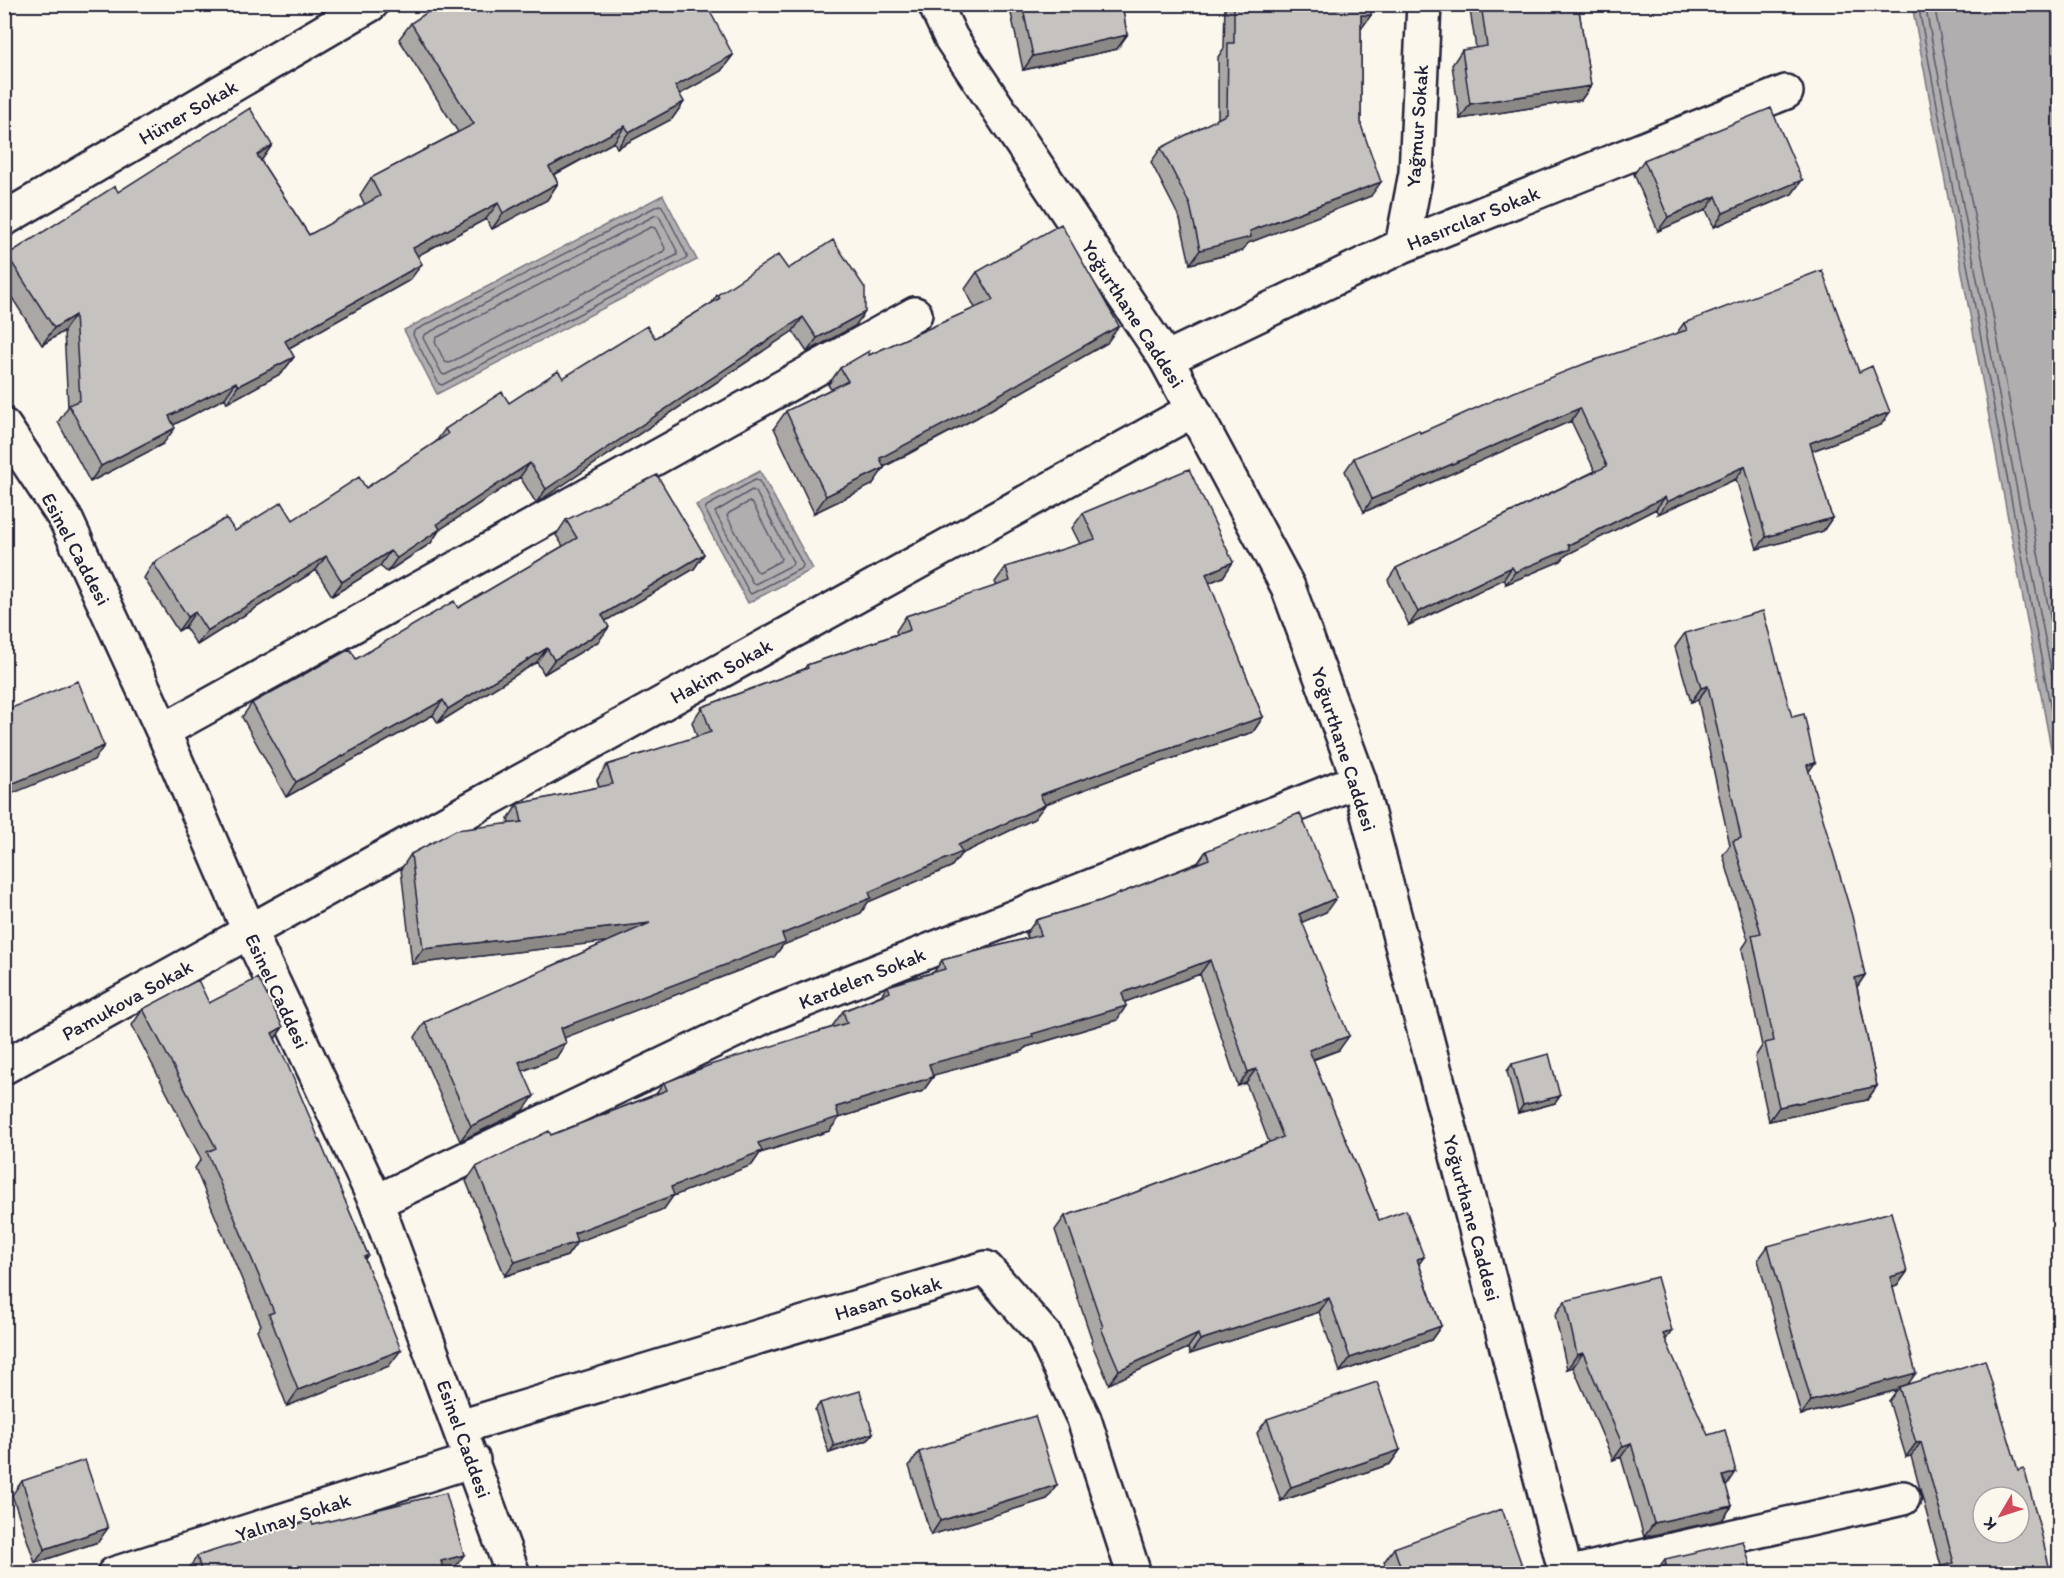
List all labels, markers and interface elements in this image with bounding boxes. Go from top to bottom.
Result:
street label: Yağmur Sokak [1401,63,1433,188]
street label: Hüner Sokak [134,74,242,150]
street label: Hasırcılar Sokak [1403,180,1543,256]
street label: Yoğurthane Caddesi [1076,236,1190,392]
street label: Esinel Caddesi [36,489,116,609]
street label: Hakim Sokak [666,633,777,709]
street label: Yoğurthane Caddesi [1306,664,1382,834]
street label: Esinel Caddesi [240,930,314,1052]
street label: Kardelen Sokak [795,941,929,1014]
street label: Pamukova Sokak [57,954,197,1046]
street label: Yoğurthane Caddesi [1438,1132,1506,1304]
street label: Hasan Sokak [832,1270,945,1326]
street label: Esinel Caddesi [432,1377,496,1501]
north arrow [1971,1485,2031,1545]
street label: Yalınay Sokak [233,1487,354,1547]
text: K [1979,1514,2000,1534]

